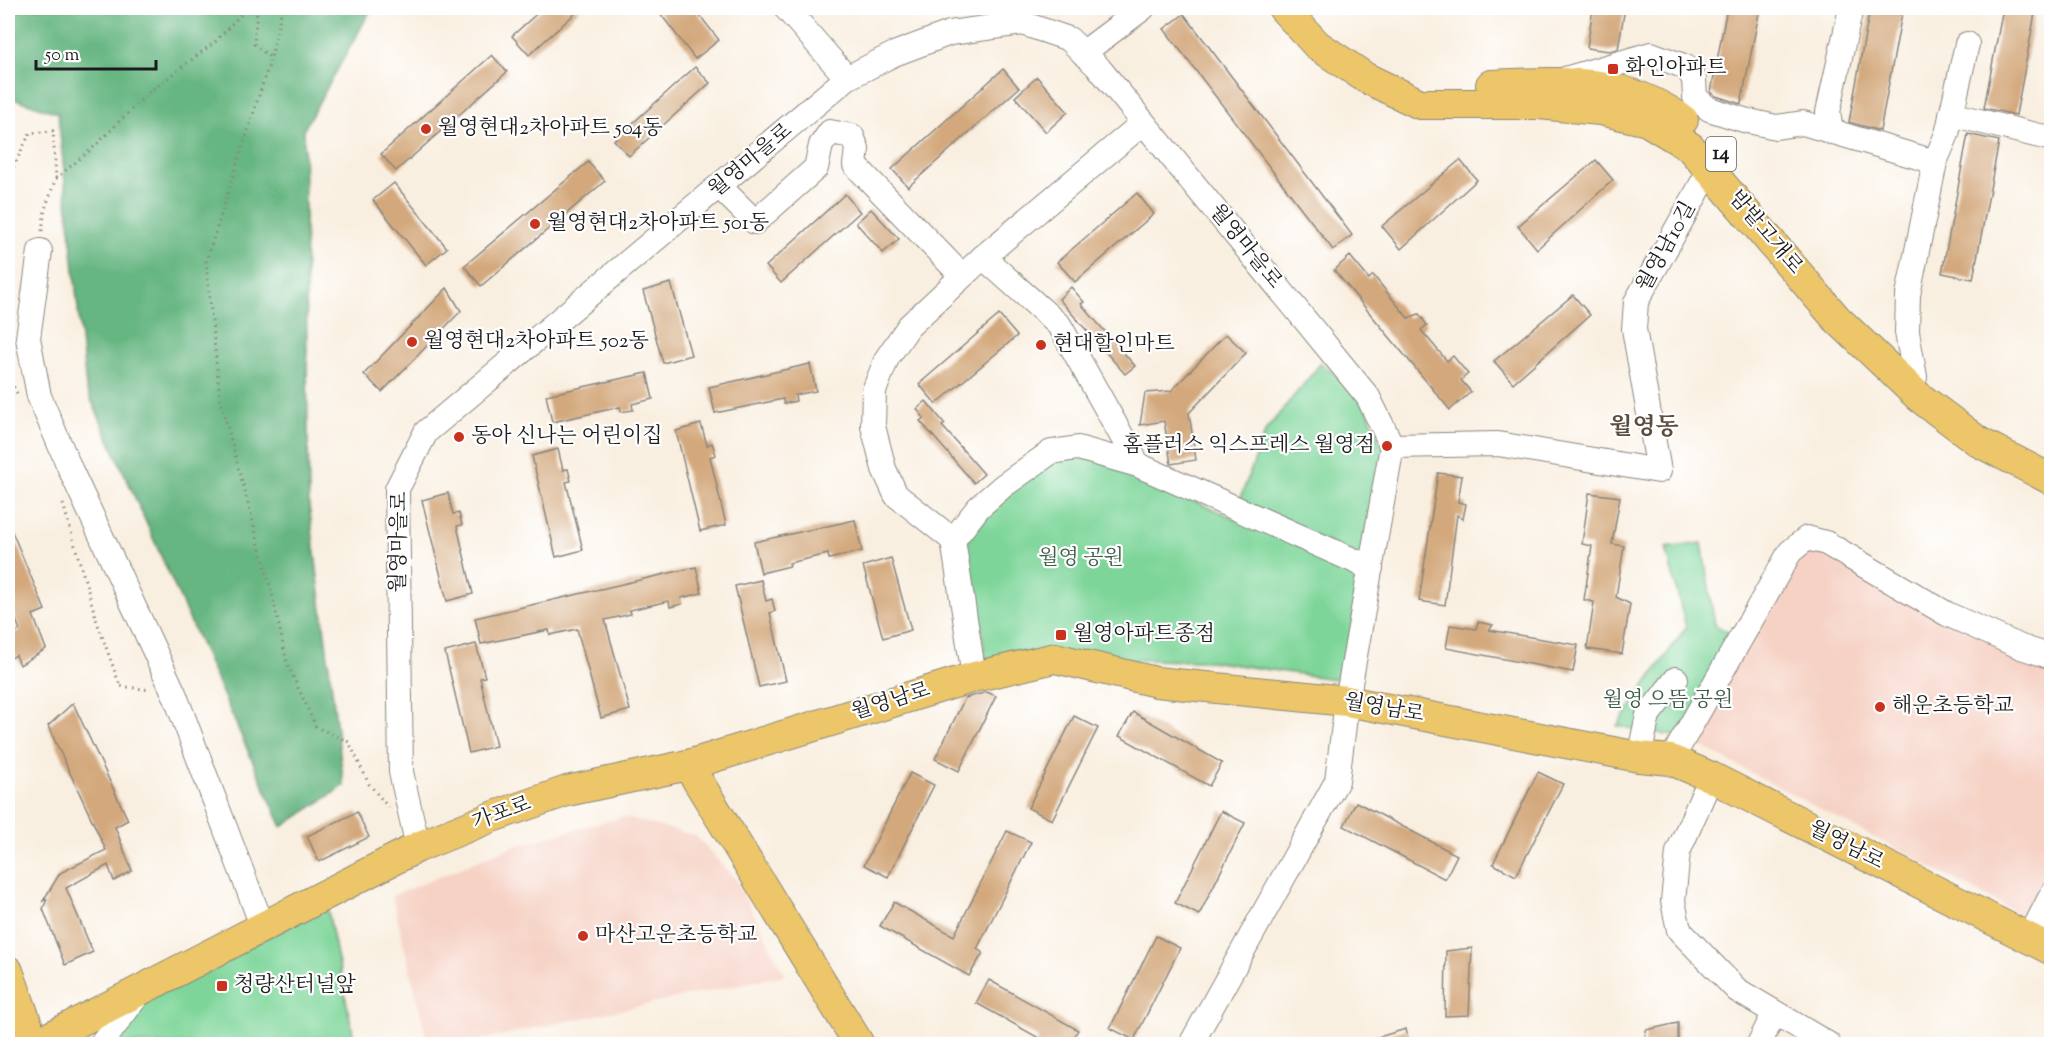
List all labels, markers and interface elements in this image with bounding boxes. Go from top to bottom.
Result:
scale bar [36,33,156,71]
text: 50 m [44,43,80,69]
place label: 화인아파트 [1625,54,1726,84]
marker: 화인아파트 [1606,62,1620,76]
place label: 월영현대2차아파트 504동 [438,114,663,144]
street label: 월영마을로 [703,117,799,205]
marker: 월영현대2차아파트 504동 [419,122,433,136]
road number: 14 [1706,137,1736,171]
street label: 밤밭고개로 [1721,185,1809,281]
street label: 월영남10길 [1630,196,1704,298]
street label: 월영마을로 [1201,198,1289,296]
place label: 월영현대2차아파트 501동 [547,209,769,239]
marker: 월영현대2차아파트 501동 [528,217,542,231]
place label: 월영현대2차아파트 502동 [424,327,649,357]
place label: 현대할인마트 [1053,330,1175,360]
marker: 월영현대2차아파트 502동 [405,335,419,349]
marker: 현대할인마트 [1034,338,1048,352]
district label: 월영동 [1609,411,1679,445]
place label: 동아 신나는 어린이집 [471,422,663,452]
marker: 동아 신나는 어린이집 [452,430,466,444]
place label: 홈플러스 익스프레스 월영점 [1123,431,1375,461]
marker: 홈플러스 익스프레스 월영점 [1380,439,1394,453]
street label: 월영마을로 [384,491,416,593]
park label: 월영 공원 [1038,544,1124,574]
place label: 월영아파트종점 [1073,620,1215,650]
marker: 월영아파트종점 [1054,628,1068,642]
street label: 월영남로 [848,676,934,728]
park label: 월영 으뜸 공원 [1603,686,1733,716]
street label: 월영남로 [1341,687,1427,731]
place label: 해운초등학교 [1892,692,2014,722]
marker: 해운초등학교 [1873,700,1887,714]
street label: 가포로 [468,789,536,839]
street label: 월영남로 [1803,814,1889,878]
place label: 마산고운초등학교 [595,921,757,951]
marker: 마산고운초등학교 [576,929,590,943]
place label: 청량산터널앞 [234,971,356,1001]
marker: 청량산터널앞 [215,979,229,993]

